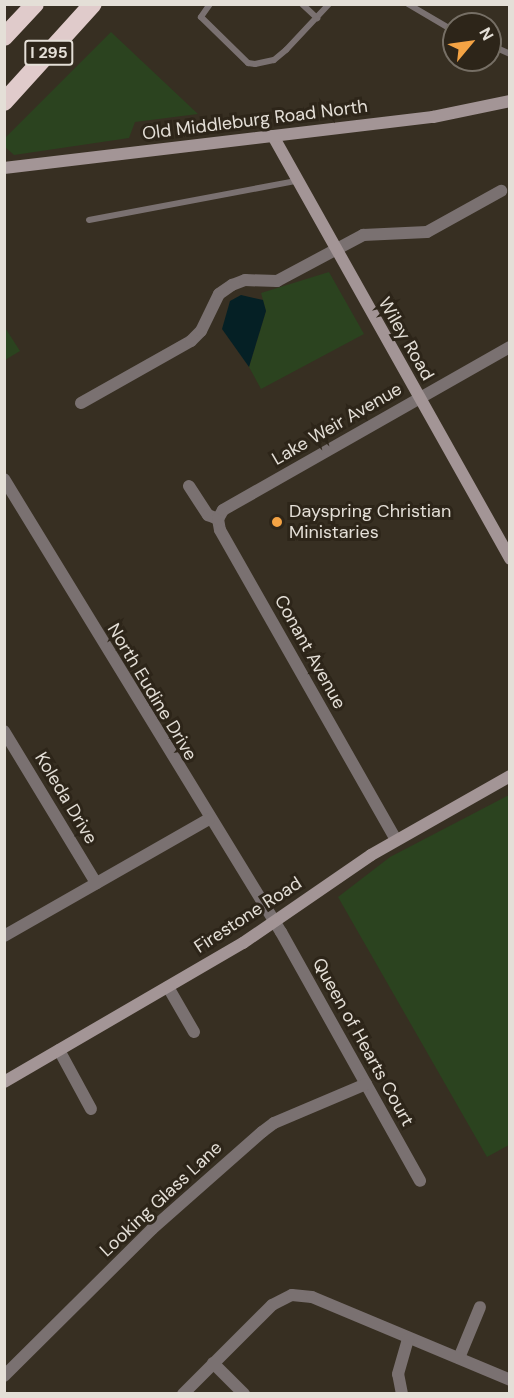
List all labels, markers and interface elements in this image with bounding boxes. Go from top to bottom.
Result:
north arrow [442,12,502,72]
text: N [474,24,498,44]
road number: I 295 [23,40,74,66]
street label: Old Middleburg Road North [141,95,369,145]
street label: Wiley Road [374,294,438,384]
street label: Lake Weir Avenue [268,378,406,470]
place label: Dayspring Christian Ministaries [289,501,451,544]
marker: Dayspring Christian Ministaries [270,515,284,529]
street label: Conant Avenue [270,591,350,713]
street label: North Eudine Drive [103,620,201,764]
street label: Koleda Drive [30,748,102,848]
street label: Firestone Road [190,872,306,958]
street label: Queen of Hearts Court [308,954,418,1130]
street label: Looking Glass Lane [95,1137,227,1261]

